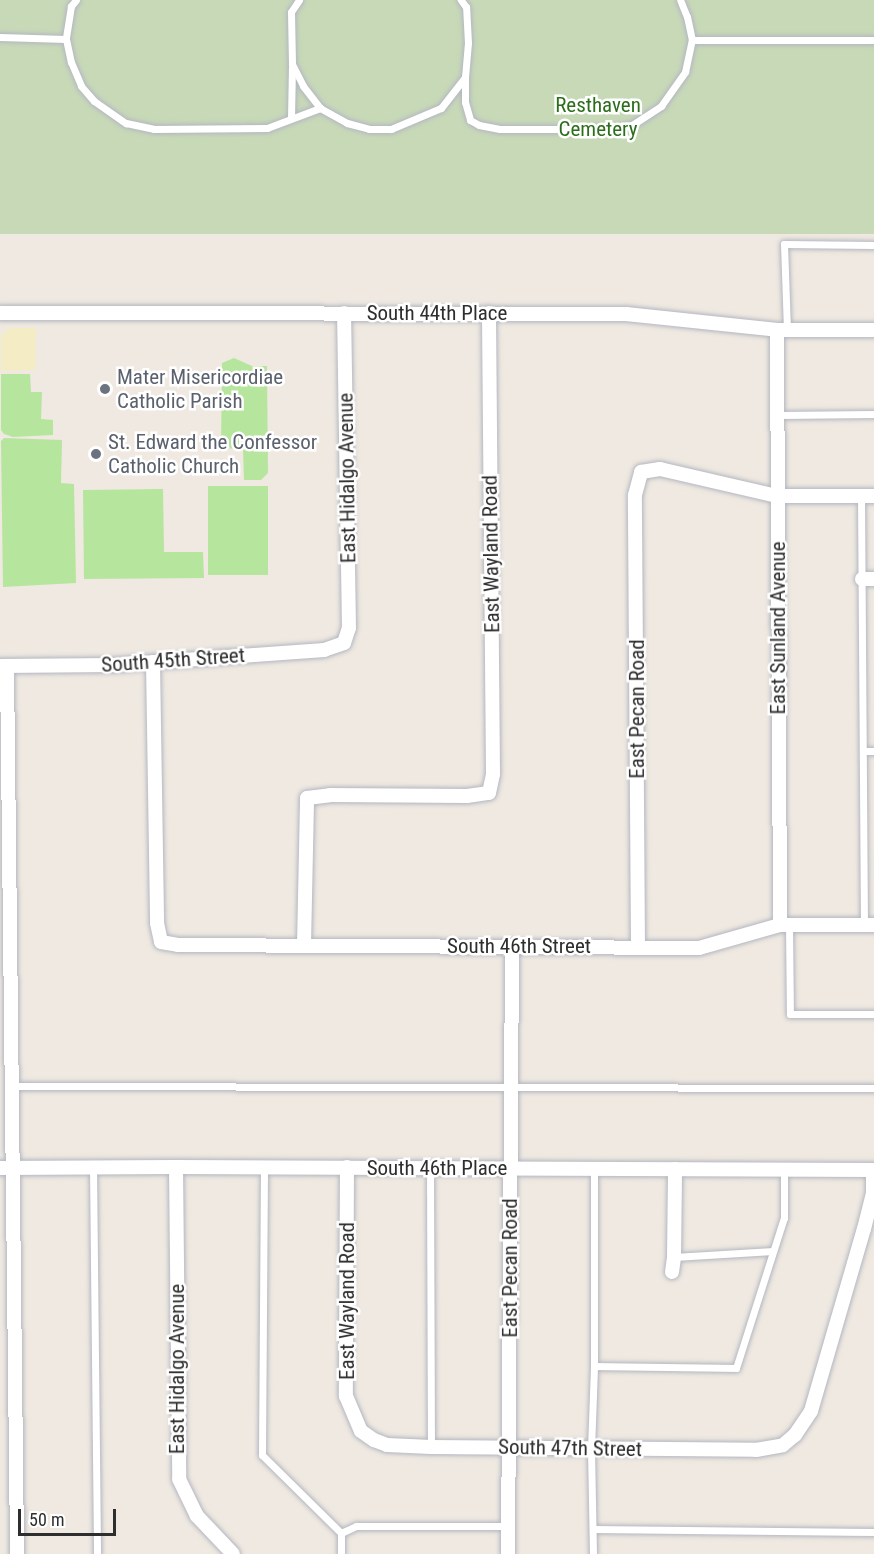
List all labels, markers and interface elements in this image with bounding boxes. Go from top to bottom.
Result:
park label: Resthaven Cemetery [555,92,641,142]
street label: South 44th Place [367,300,507,326]
place label: Mater Misericordiae Catholic Parish [117,364,283,414]
marker: Mater Misericordiae Catholic Parish [98,382,112,396]
street label: East Hidalgo Avenue [333,393,361,563]
place label: St. Edward the Confessor Catholic Church [108,429,317,479]
marker: St. Edward the Confessor Catholic Church [89,447,103,461]
street label: East Wayland Road [477,475,505,633]
street label: East Sunland Avenue [765,541,791,715]
street label: East Pecan Road [624,639,650,779]
street label: South 45th Street [100,642,246,678]
street label: South 46th Street [447,933,591,959]
street label: South 46th Place [367,1155,507,1181]
street label: East Pecan Road [497,1198,523,1338]
street label: East Wayland Road [334,1222,360,1380]
street label: East Hidalgo Avenue [164,1284,190,1454]
street label: South 47th Street [498,1434,642,1462]
scale bar [21,1497,118,1535]
text: 50 m [29,1509,64,1530]

